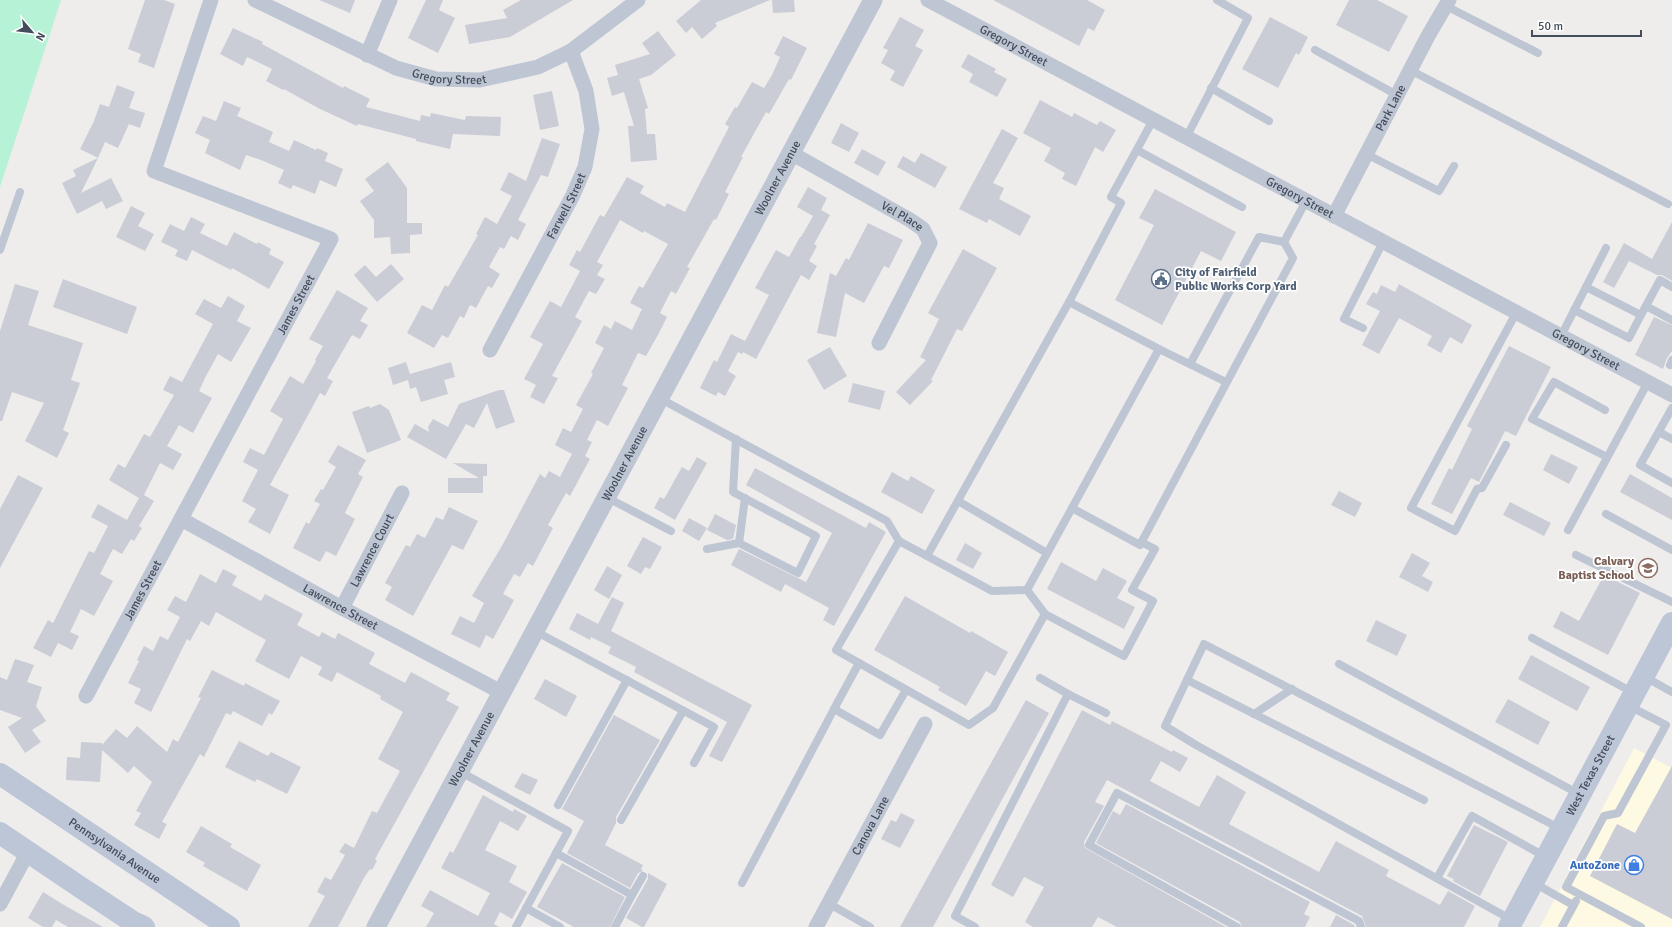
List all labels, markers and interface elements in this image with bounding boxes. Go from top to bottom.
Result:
north arrow [12,12,52,52]
scale bar [1532,12,1641,38]
text: 50 m [1538,19,1563,34]
street label: Gregory Street [977,22,1050,70]
text: N [33,30,48,43]
street label: Gregory Street [410,66,488,88]
street label: Park Lane [1373,82,1409,134]
street label: Woolner Avenue [752,138,804,218]
street label: Farwell Street [544,171,589,242]
street label: Gregory Street [1263,174,1336,222]
street label: Vel Place [878,198,926,235]
place label: City of Fairfield Public Works Corp Yard [1175,265,1297,294]
public building icon: City of Fairfield Public Works Corp Yard [1150,268,1172,290]
street label: James Street [274,272,318,338]
street label: Gregory Street [1549,326,1622,374]
street label: Woolner Avenue [599,424,651,504]
street label: Lawrence Court [347,511,398,590]
place label: Calvary Baptist School [1558,554,1634,583]
school or university icon: Calvary Baptist School [1637,557,1659,579]
street label: James Street [121,558,165,623]
street label: Lawrence Street [300,581,380,634]
street label: Woolner Avenue [446,709,498,789]
street label: West Texas Street [1563,733,1618,819]
street label: Canova Lane [849,794,893,858]
street label: Pennsylvania Avenue [66,815,163,887]
shop icon: AutoZone [1623,854,1645,876]
place label: AutoZone [1570,858,1620,873]

